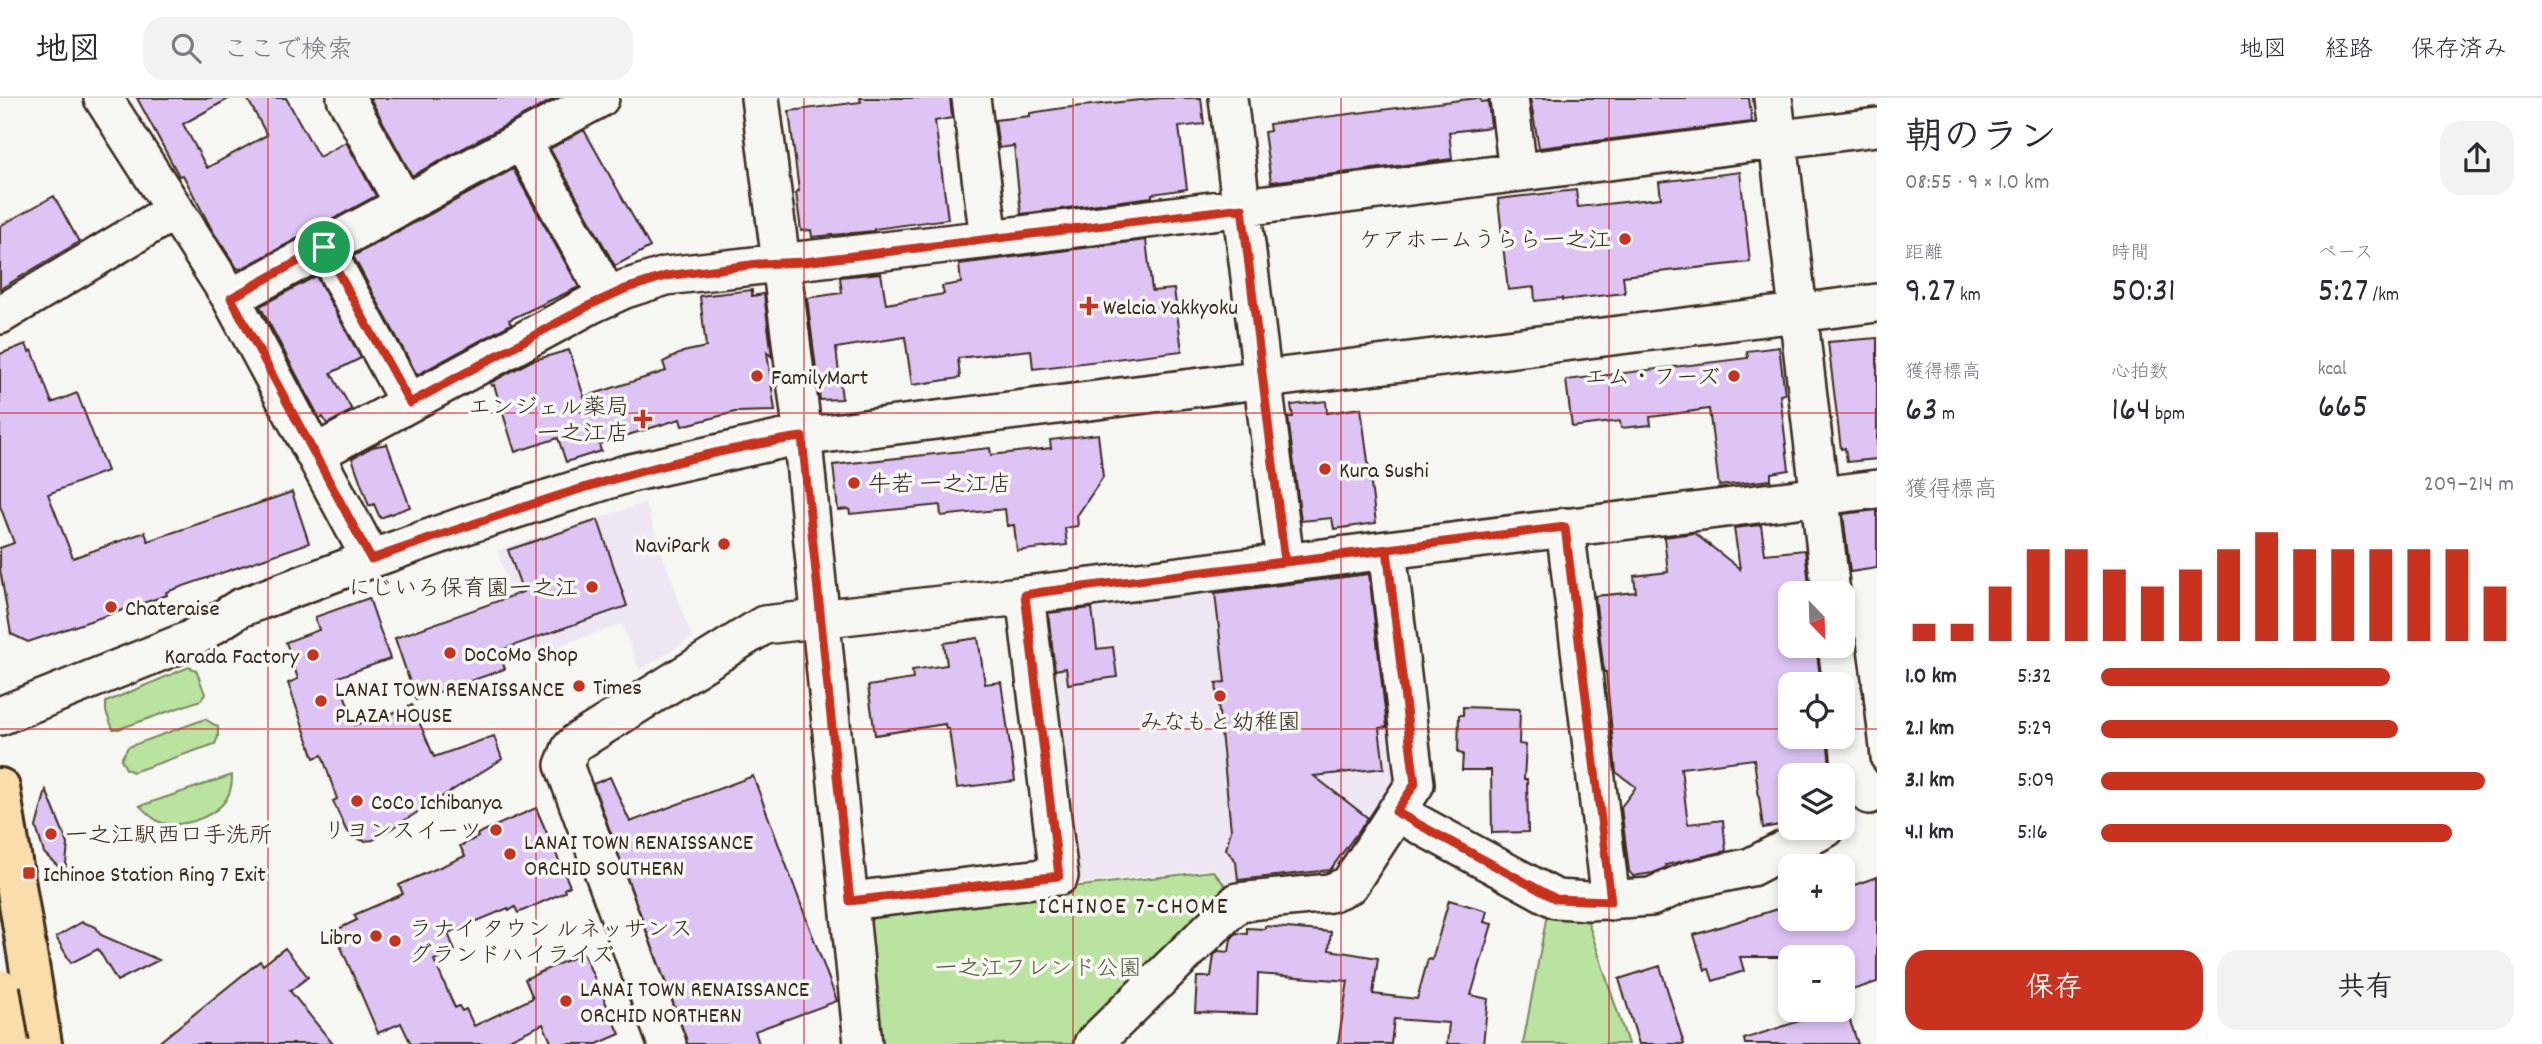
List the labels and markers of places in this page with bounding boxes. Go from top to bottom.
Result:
pin [294,217,354,277]
place label: ケアホームうらら一之江 [1359,226,1611,259]
marker: ケアホームうらら一之江 [1617,231,1633,247]
place label: Welcia Yakkyoku [1103,293,1238,326]
marker: Welcia Yakkyoku [1081,298,1097,314]
place label: FamilyMart [771,363,868,396]
place label: エム・フーズ [1584,363,1720,396]
marker: FamilyMart [749,368,765,384]
marker: エム・フーズ [1726,368,1742,384]
place label: エンジェル薬局 一之江店 [468,393,629,452]
marker: エンジェル薬局 一之江店 [635,411,651,427]
place label: Kura Sushi [1339,456,1429,489]
marker: Kura Sushi [1317,461,1333,477]
place label: 牛若 一之江店 [868,470,1011,503]
marker: 牛若 一之江店 [846,475,862,491]
place label: NaviPark [635,531,710,564]
marker: NaviPark [716,536,732,552]
place label: にじいろ保育園一之江 [348,574,578,607]
marker: にじいろ保育園一之江 [584,579,600,595]
place label: Chateraise [125,594,220,627]
marker: Chateraise [103,599,119,615]
place label: DoCoMo Shop [464,640,578,673]
place label: Karada Factory [165,642,300,675]
marker: DoCoMo Shop [442,645,458,661]
marker: Karada Factory [305,647,321,663]
place label: Times [593,673,642,706]
place label: LANAI TOWN RENAISSANCE PLAZA HOUSE [335,675,565,734]
marker: Times [571,678,587,694]
marker: みなもと幼稚園 [1212,688,1228,704]
marker: LANAI TOWN RENAISSANCE PLAZA HOUSE [313,693,329,709]
place label: みなもと幼稚園 [1140,708,1301,741]
place label: CoCo Ichibanya [371,788,503,821]
marker: CoCo Ichibanya [349,793,365,809]
place label: リヨンスイーツ [323,817,482,850]
place label: 一之江駅西口手洗所 [65,821,272,854]
marker: リヨンスイーツ [488,822,504,838]
marker: 一之江駅西口手洗所 [43,826,59,842]
place label: LANAI TOWN RENAISSANCE ORCHID SOUTHERN [524,828,754,887]
marker: LANAI TOWN RENAISSANCE ORCHID SOUTHERN [502,846,518,862]
place label: Ichinoe Station Ring 7 Exit [43,860,266,893]
marker: Ichinoe Station Ring 7 Exit [21,865,37,881]
place label: ラナイ タウン ルネッサンス グランドハイライズ [409,915,693,974]
place label: Libro [320,923,362,956]
marker: Libro [368,928,384,944]
marker: ラナイ タウン ルネッサンス グランドハイライズ [387,933,403,949]
place label: LANAI TOWN RENAISSANCE ORCHID NORTHERN [580,975,810,1034]
marker: LANAI TOWN RENAISSANCE ORCHID NORTHERN [558,993,574,1009]

